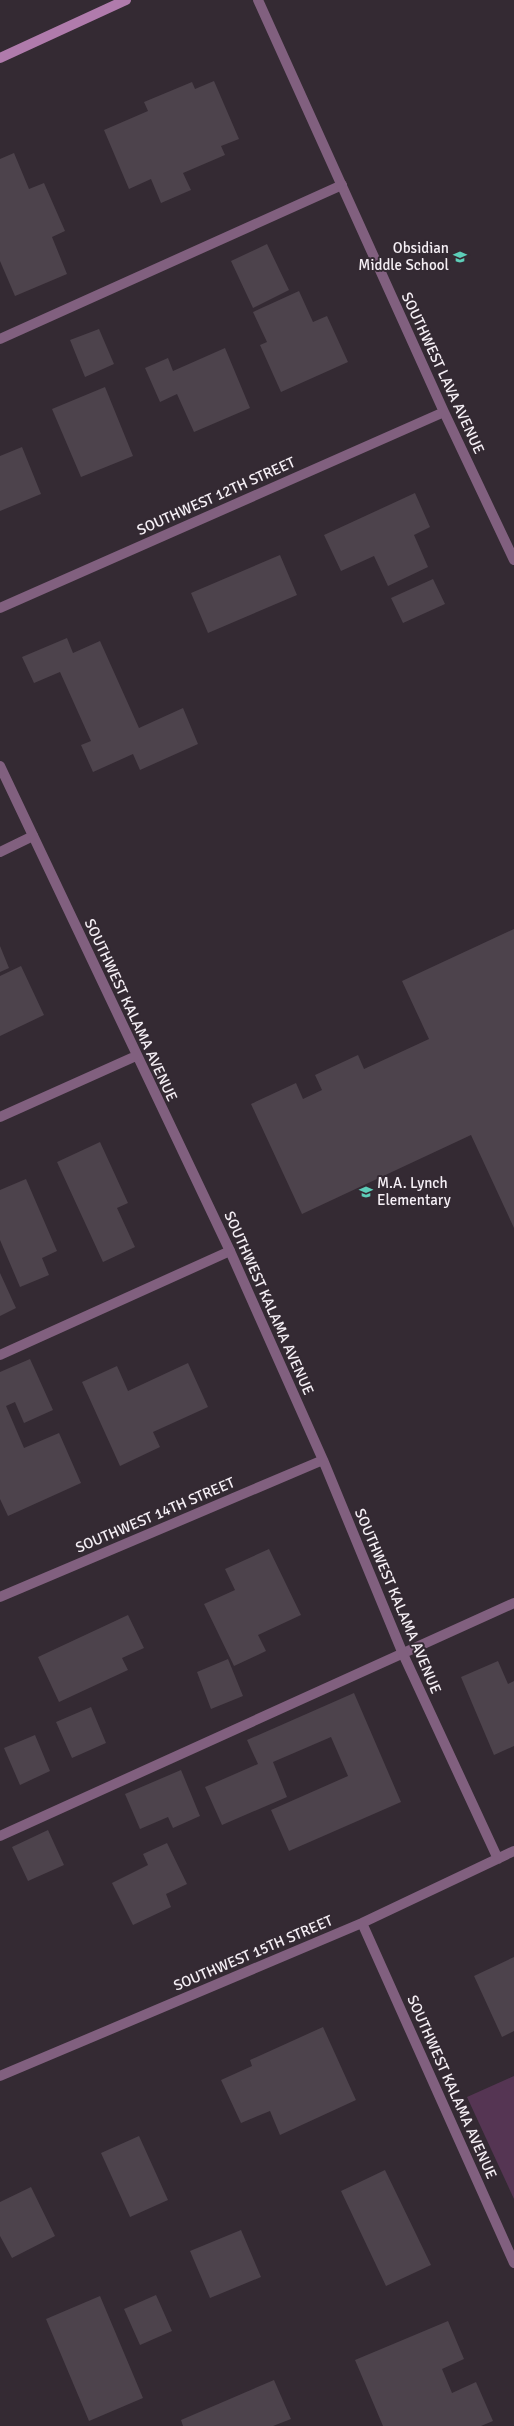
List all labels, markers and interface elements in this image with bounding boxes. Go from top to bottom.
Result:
place label: Obsidian Middle School [358,239,449,274]
school or university icon: Obsidian Middle School [452,249,468,265]
street label: SOUTHWEST LAVA AVENUE [398,289,488,457]
street label: SOUTHWEST 12TH STREET [134,453,298,539]
street label: SOUTHWEST KALAMA AVENUE [81,916,181,1104]
place label: M.A. Lynch Elementary [377,1174,451,1209]
school or university icon: M.A. Lynch Elementary [358,1184,374,1200]
street label: SOUTHWEST KALAMA AVENUE [220,1208,318,1398]
street label: SOUTHWEST 14TH STREET [73,1473,238,1557]
street label: SOUTHWEST KALAMA AVENUE [351,1506,445,1696]
street label: SOUTHWEST 15TH STREET [171,1911,336,1995]
street label: SOUTHWEST KALAMA AVENUE [403,1992,501,2182]

